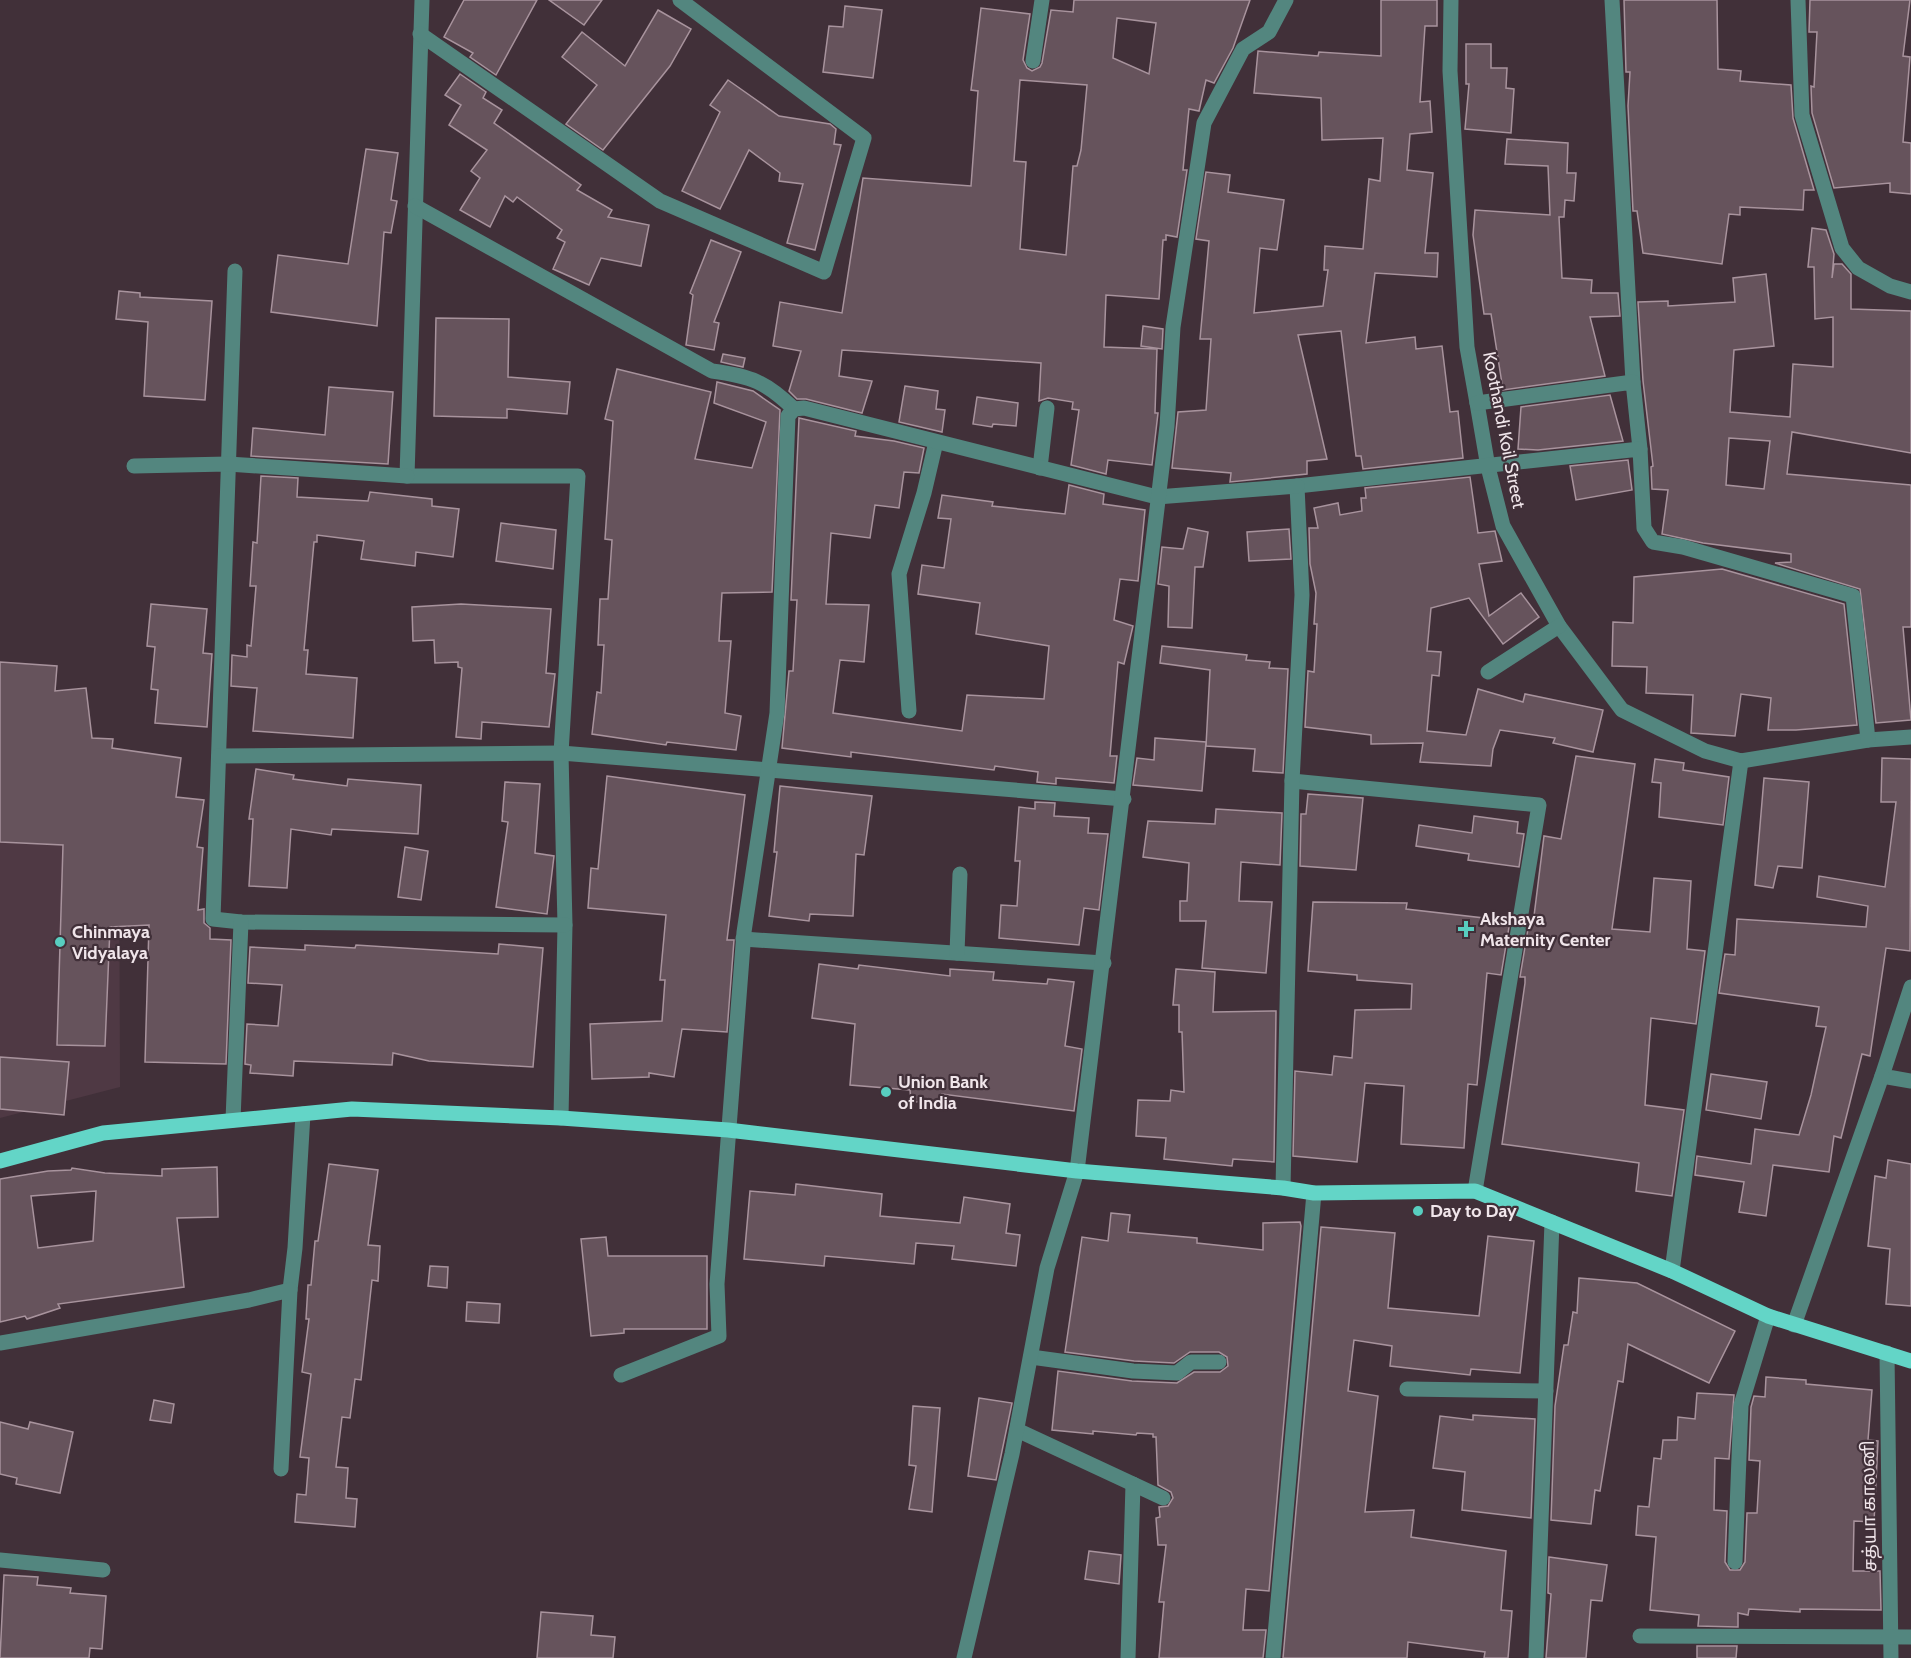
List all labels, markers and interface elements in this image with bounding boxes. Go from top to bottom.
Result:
street label: Koothandi Koil Street [1478,350,1530,510]
place label: Akshaya Maternity Center [1480,908,1611,951]
marker: Akshaya Maternity Center [1457,920,1475,938]
place label: Chinmaya Vidyalaya [72,921,150,964]
marker: Chinmaya Vidyalaya [53,935,67,949]
place label: Union Bank of India [898,1071,988,1114]
marker: Union Bank of India [879,1085,893,1099]
place label: Day to Day [1430,1200,1517,1222]
marker: Day to Day [1411,1204,1425,1218]
street label: சத்யா காலனி [1857,1440,1882,1572]

